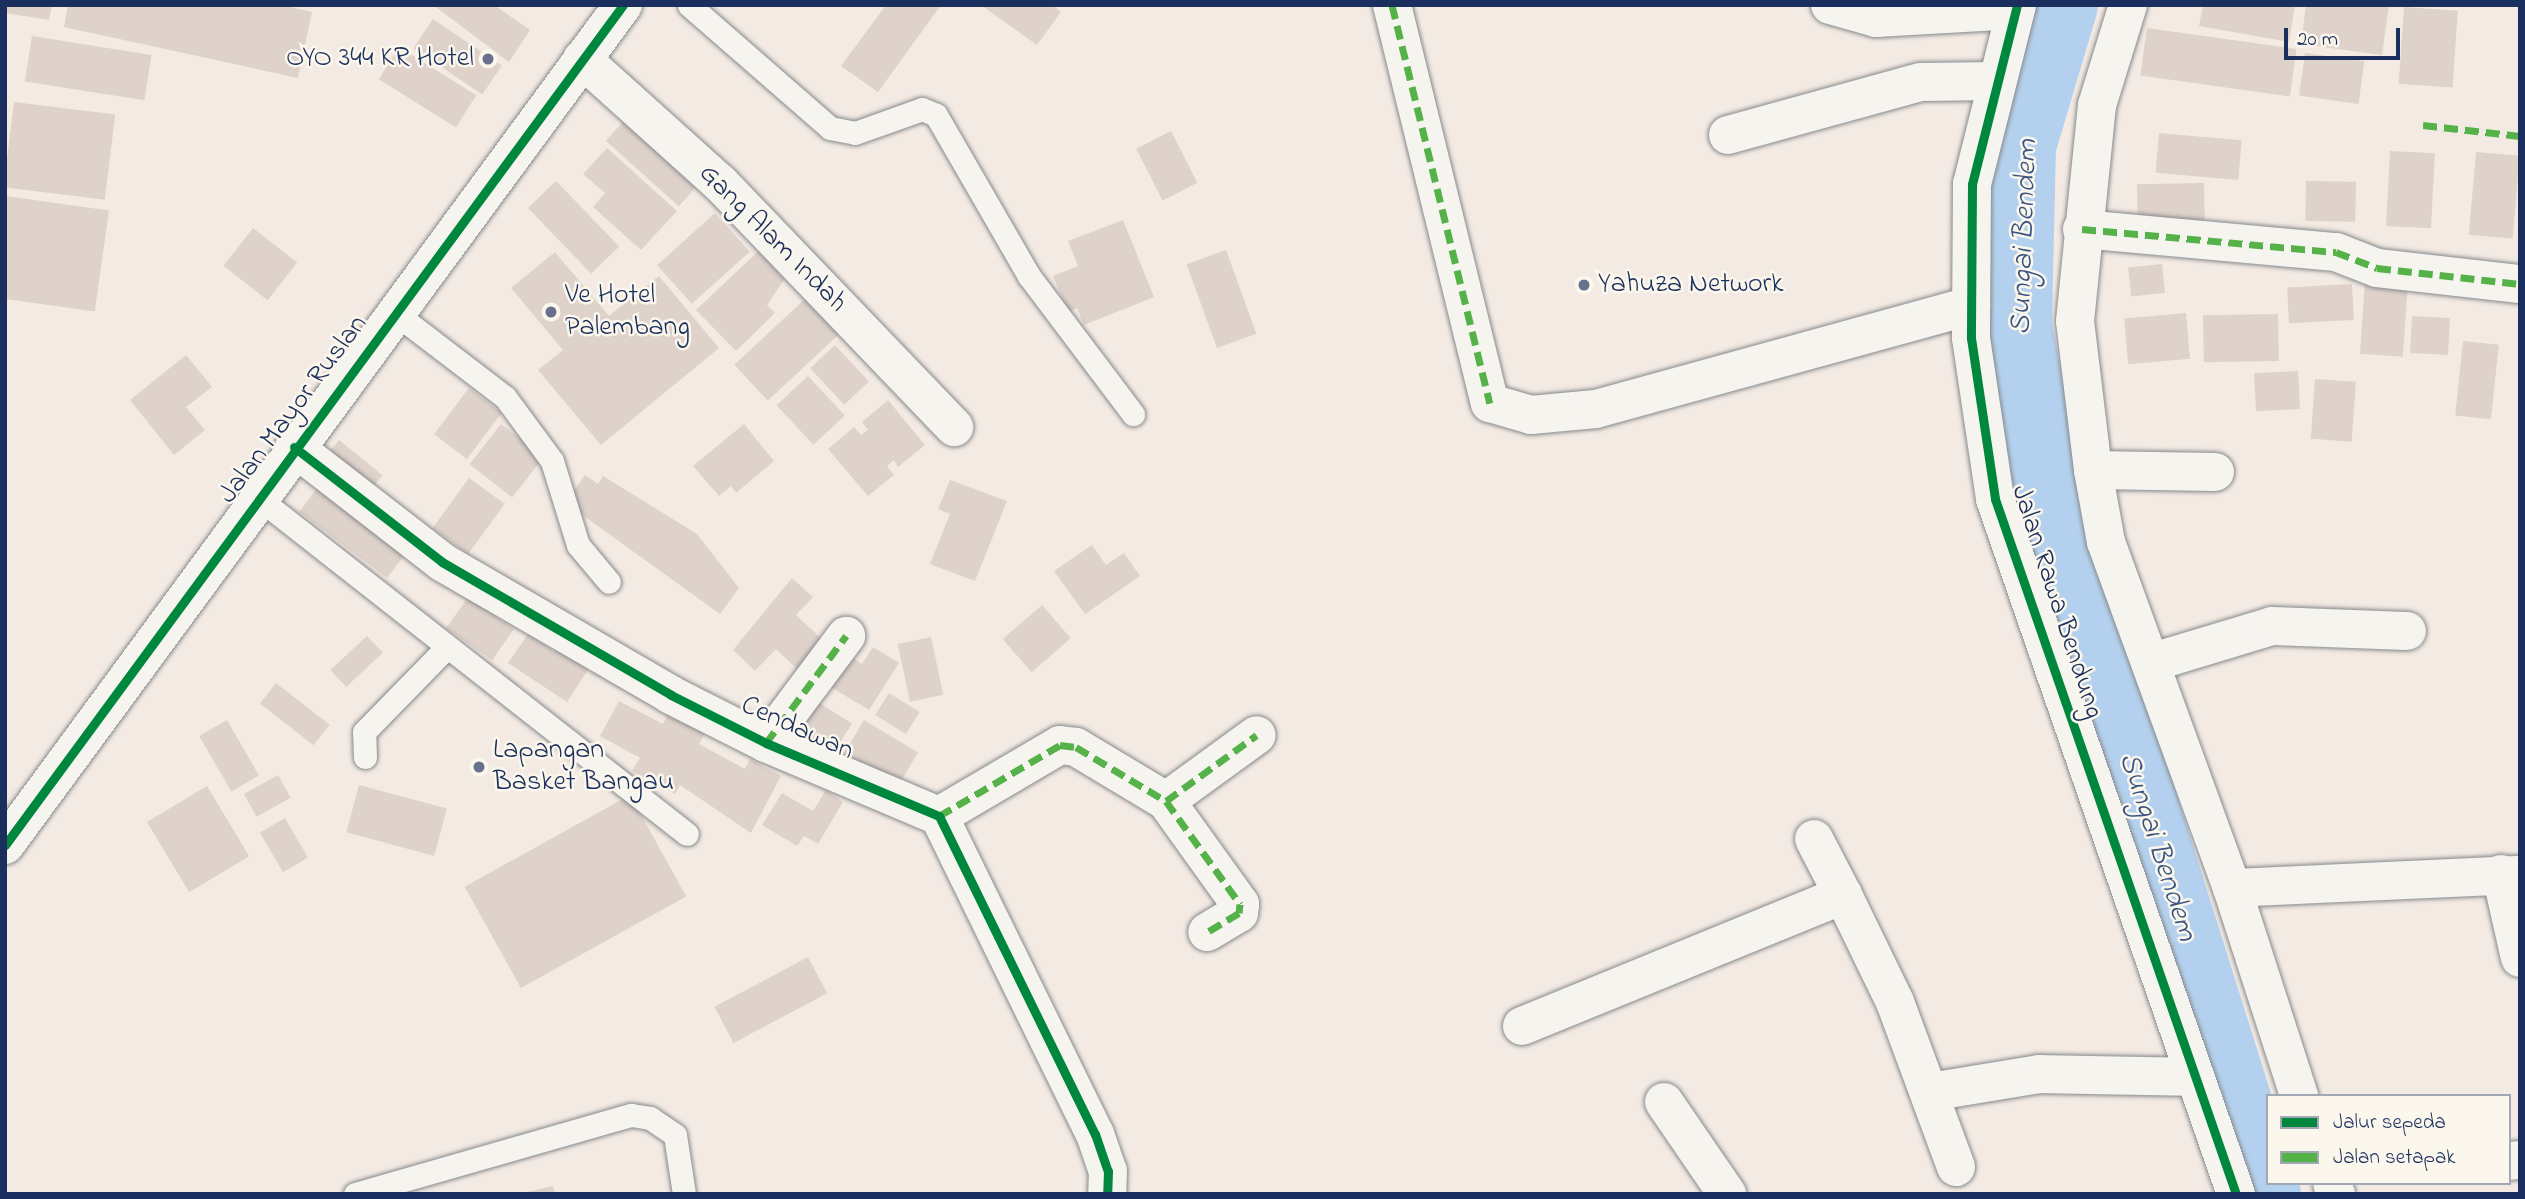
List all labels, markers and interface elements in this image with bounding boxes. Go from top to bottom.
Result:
scale bar [2287,14,2402,58]
text: 20 m [2297,25,2338,55]
place label: OYO 344 KR Hotel [286,42,474,76]
marker: OYO 344 KR Hotel [480,51,496,67]
water label: Sungai Bendem [2004,139,2046,335]
street label: Gang Alam Indah [691,158,853,320]
place label: Yahuza Network [1598,268,1783,302]
marker: Yahuza Network [1576,277,1592,293]
place label: Ve Hotel Palembang [565,279,690,345]
marker: Ve Hotel Palembang [543,304,559,320]
street label: Jalan Mayor Ruslan [212,309,376,511]
street label: Jalan Rawa Bendung [2002,481,2110,723]
street label: Cendawan [735,689,859,769]
place label: Lapangan Basket Bangau [493,734,674,800]
water label: Sungai Bendem [2110,748,2204,946]
marker: Lapangan Basket Bangau [471,759,487,775]
legend [2266,1094,2511,1185]
text: Jalur sepeda [2333,1108,2446,1138]
text: Jalan setapak [2333,1143,2456,1173]

